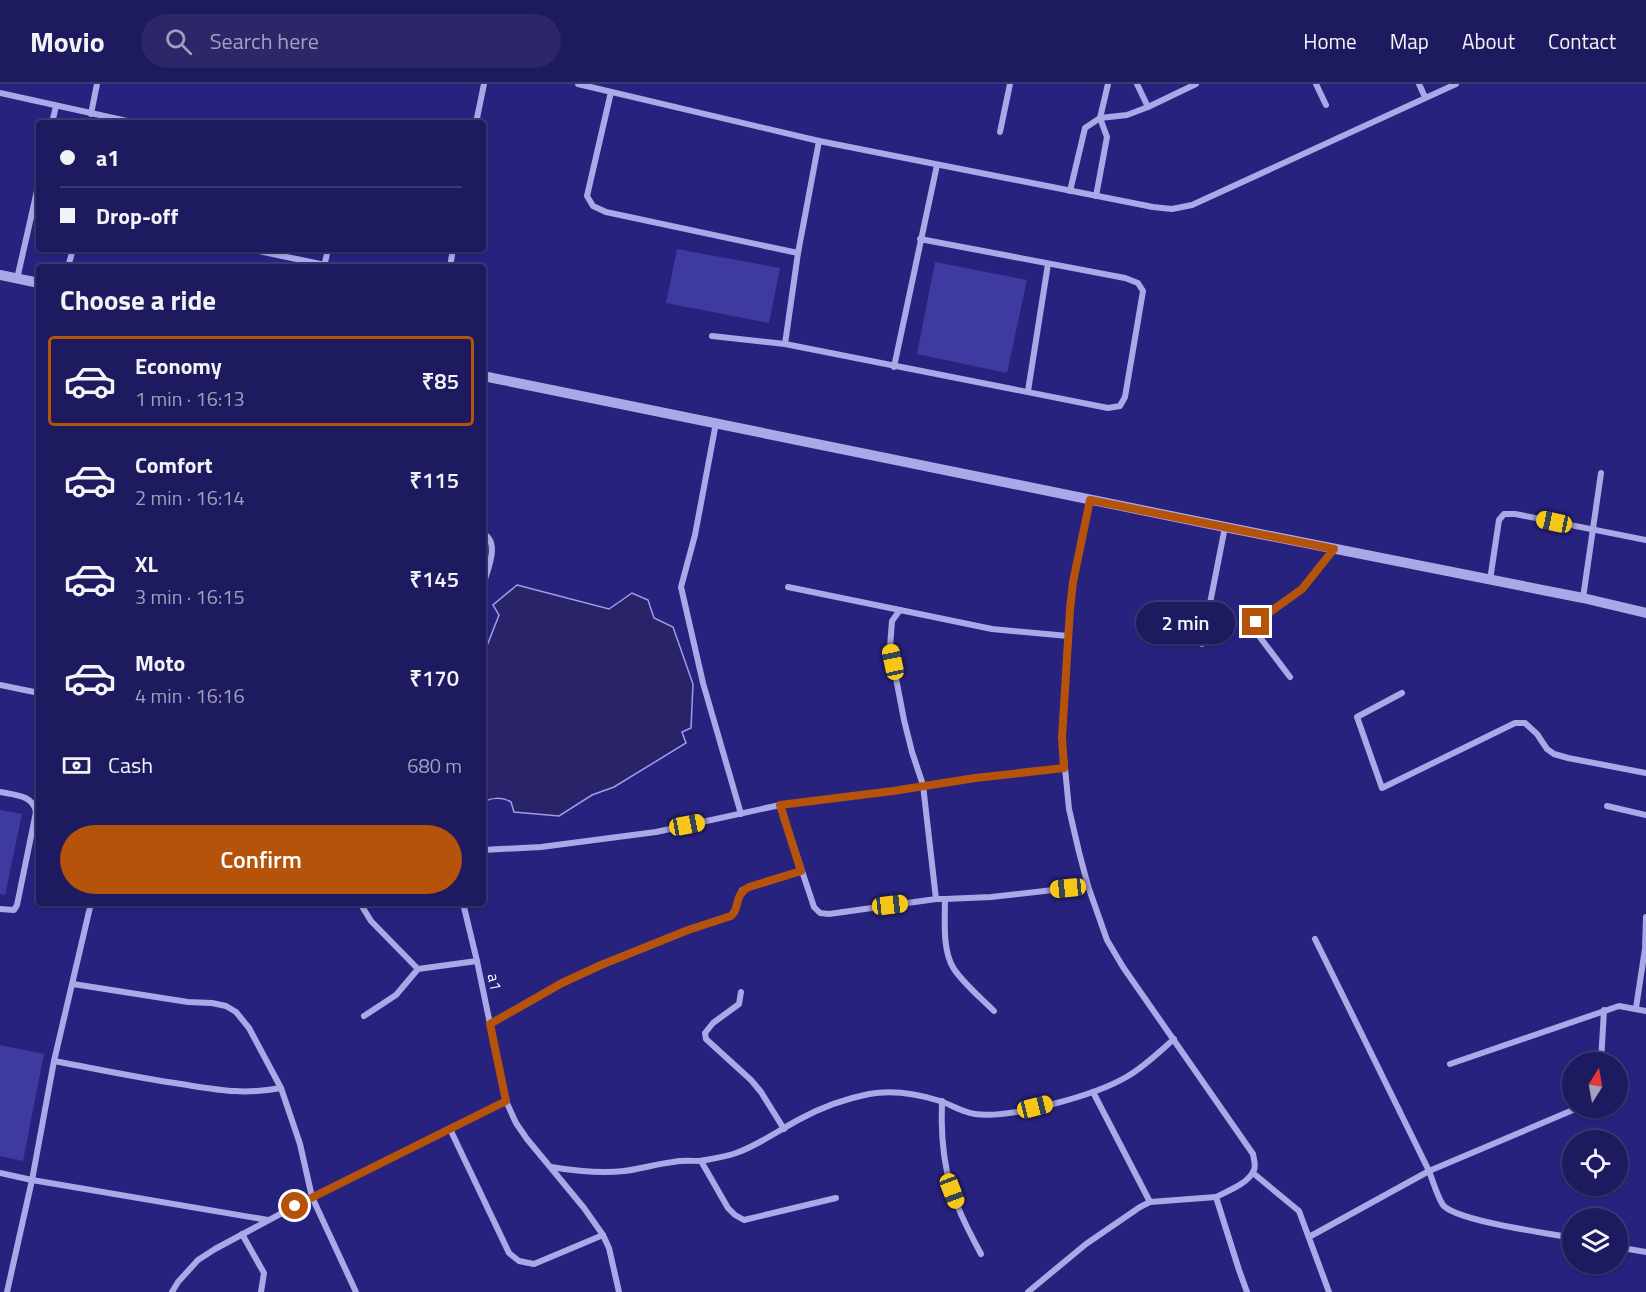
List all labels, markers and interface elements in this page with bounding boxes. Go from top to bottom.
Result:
search box [141,14,561,68]
text: Movio [30,20,105,63]
text: Search here [210,24,319,58]
icon: search [162,25,195,58]
text: Home [1303,25,1357,57]
text: Map [1390,25,1429,57]
text: About [1462,25,1515,57]
text: Contact [1548,25,1616,57]
text: a1 [96,141,120,175]
text: Drop-off [96,199,178,233]
text: Choose a ride [60,279,216,320]
text: Economy [135,349,222,383]
icon: car [63,354,117,408]
text: ₹85 [422,364,459,398]
text: 1 min · 16:13 [135,383,245,414]
text: Comfort [135,448,213,482]
icon: car [63,453,117,507]
text: ₹115 [409,463,459,497]
text: 2 min · 16:14 [135,482,245,513]
car [1535,509,1573,535]
text: XL [135,547,158,581]
icon: car [63,552,117,606]
text: ₹145 [409,562,459,596]
text: 3 min · 16:15 [135,581,245,612]
callout: 2 min [1136,601,1235,643]
text: 2 min [1161,607,1210,638]
route end [1242,608,1269,635]
car [880,643,906,681]
text: Moto [135,646,185,680]
icon: car [63,651,117,705]
text: ₹170 [409,661,459,695]
text: 4 min · 16:16 [135,680,245,711]
text: Cash [108,748,153,782]
icon: cash [60,749,93,782]
text: 680 m [407,750,462,781]
car [668,813,706,837]
button: Confirm [60,825,462,894]
car [1049,877,1087,899]
car [871,894,909,916]
street label: a1 [482,971,508,993]
north arrow [1562,1052,1628,1118]
map controls [1562,1052,1628,1274]
car [1015,1094,1055,1120]
button: locate [1562,1130,1628,1196]
car [937,1171,967,1211]
route start [281,1192,308,1219]
button: layers [1562,1208,1628,1274]

